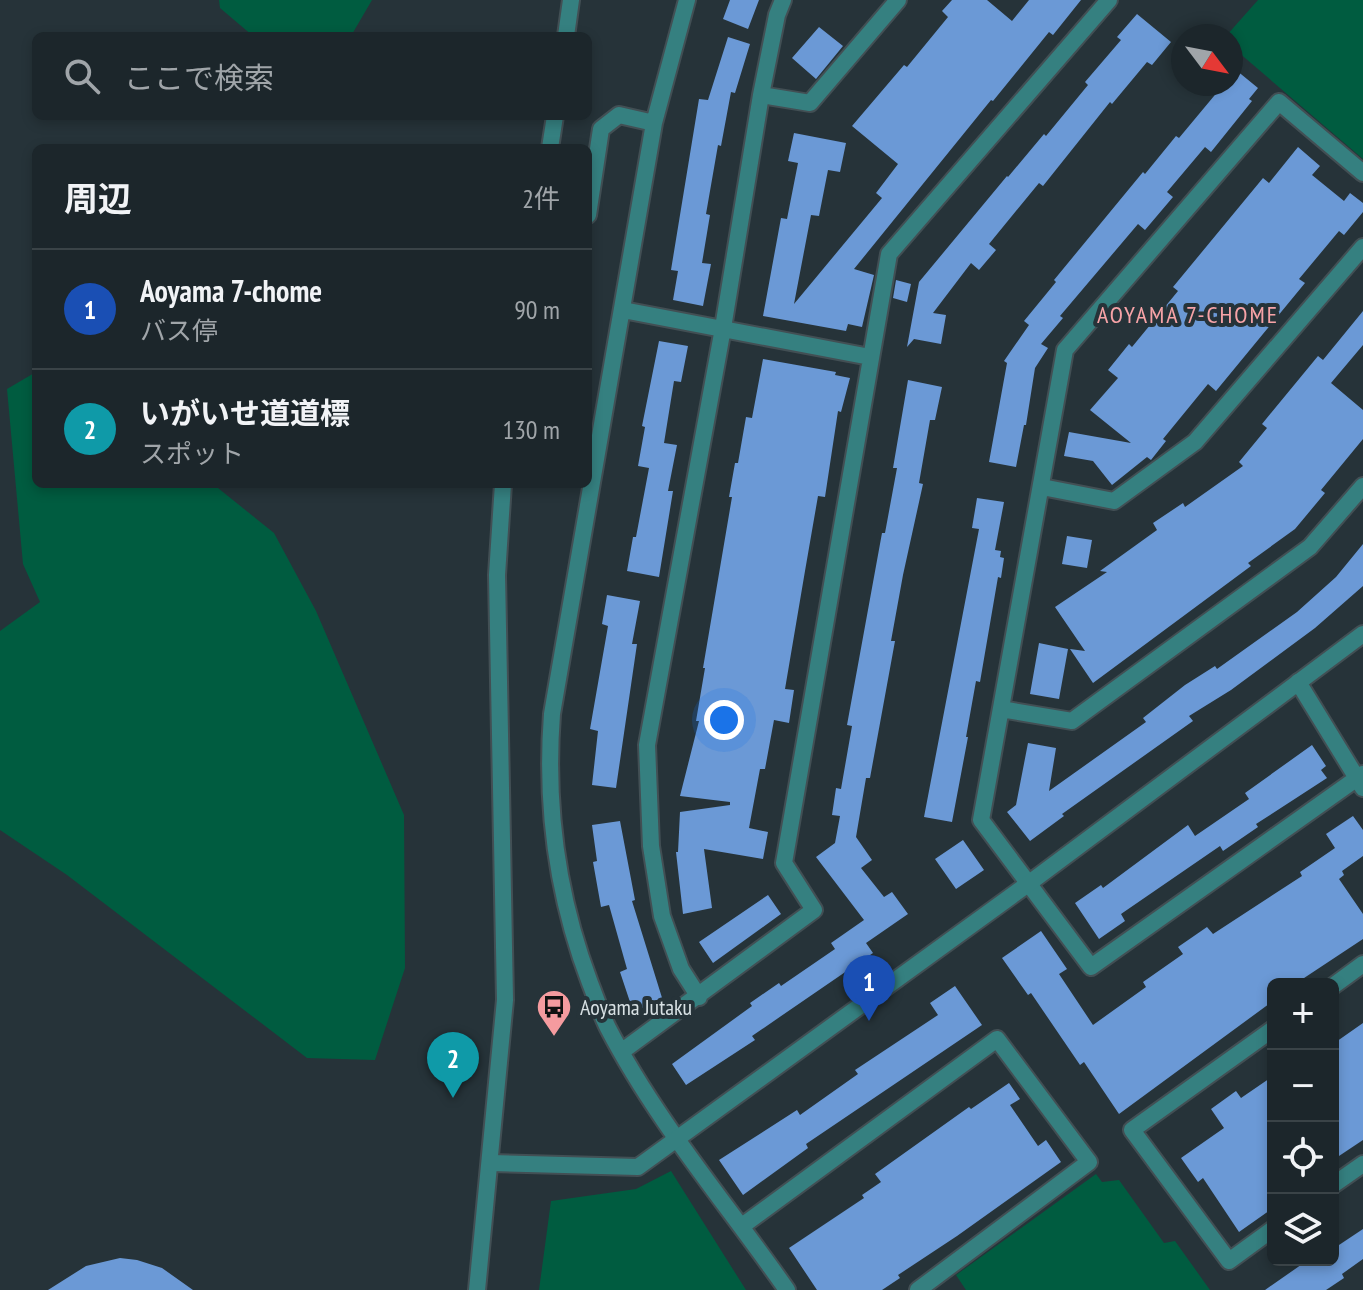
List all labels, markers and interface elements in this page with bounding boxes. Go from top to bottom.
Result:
north arrow [1171,24,1243,96]
search box [32,32,592,120]
icon: search [60,54,104,98]
text: ここで検索 [124,58,274,97]
text: 周辺 [64,176,132,220]
text: 2件 [522,182,560,215]
text: Aoyama 7-chome [140,271,322,310]
text: 1 [84,293,96,326]
text: 90 m [514,293,560,326]
district label: AOYAMA 7-CHOME [1097,299,1279,330]
text: バス停 [140,314,218,347]
text: いがいせ道道標 [140,393,350,432]
text: 2 [84,413,96,446]
text: 130 m [502,413,560,446]
text: スポット [140,437,244,470]
your location [704,700,744,740]
pin: 1 [843,955,895,1021]
map controls [1267,978,1339,1266]
button: + [1267,978,1339,1050]
bus stop icon: Aoyama Jutaku [535,988,573,1038]
place label: Aoyama Jutaku [580,993,692,1021]
pin: 2 [427,1032,479,1098]
button: − [1267,1050,1339,1122]
button: locate [1267,1122,1339,1194]
button: layers [1267,1194,1339,1266]

